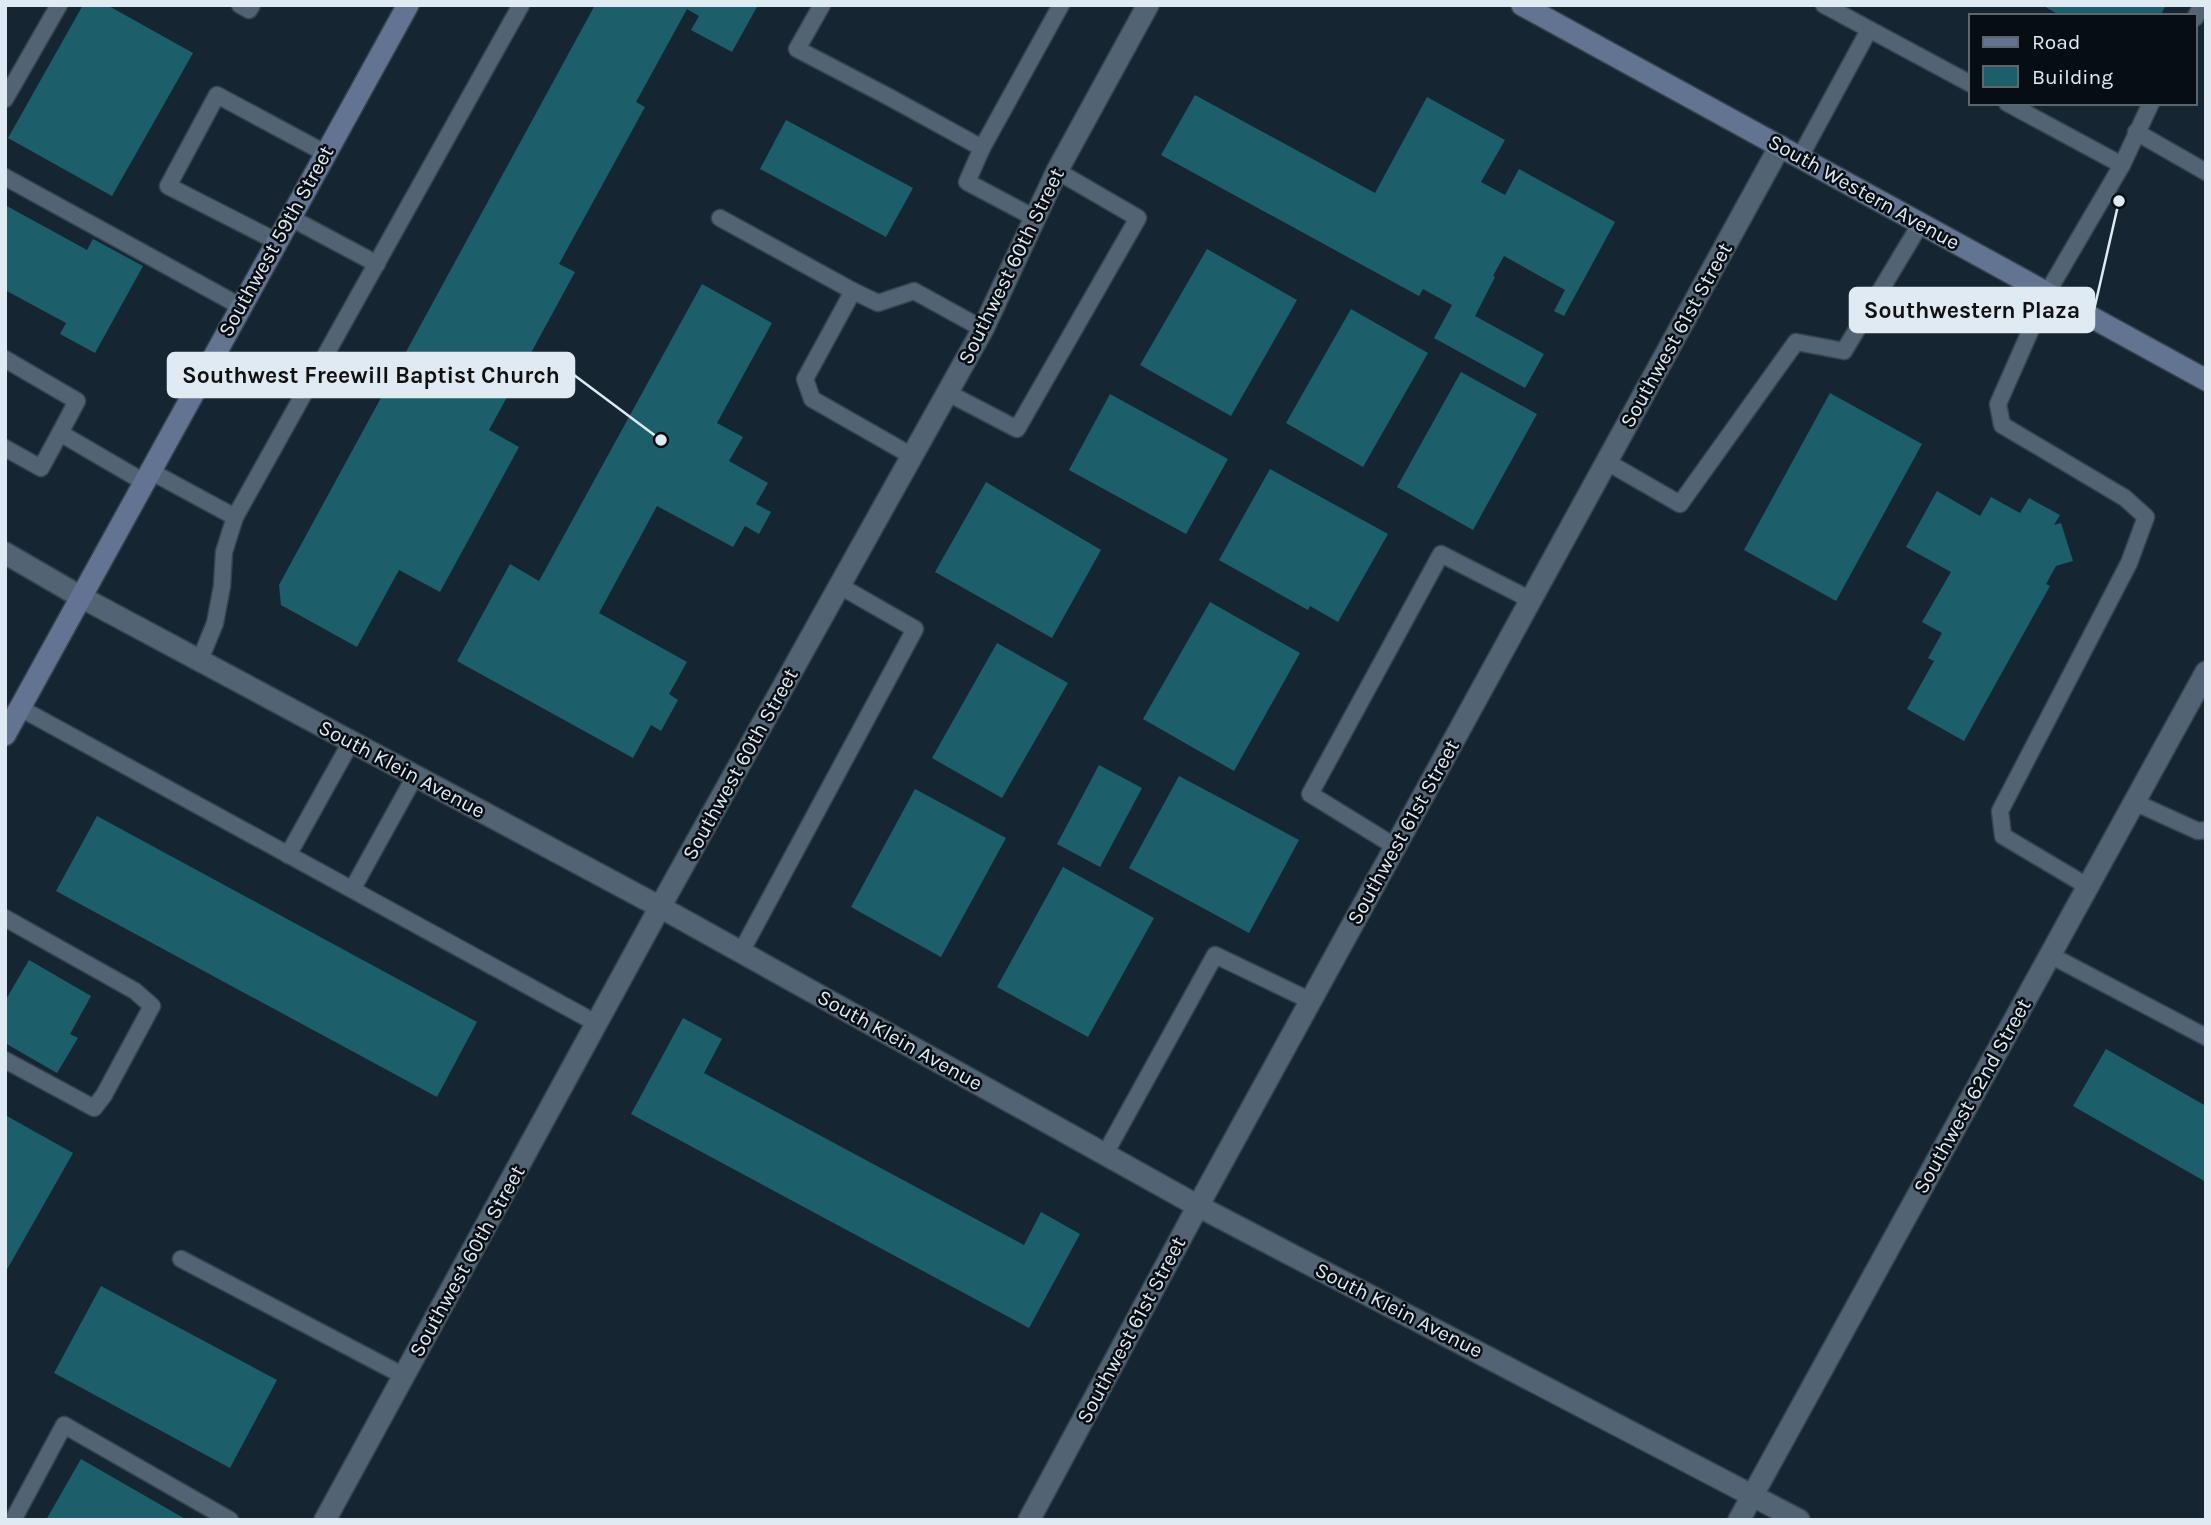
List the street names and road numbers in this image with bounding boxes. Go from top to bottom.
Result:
street label: South Western Avenue [1764,129,1964,255]
street label: Southwest 59th Street [213,141,339,341]
street label: Southwest 60th Street [953,164,1069,368]
street label: Southwest 61st Street [1615,238,1737,432]
street label: Southwest 60th Street [677,664,803,864]
street label: South Klein Avenue [315,715,489,823]
street label: Southwest 61st Street [1342,735,1464,929]
street label: South Klein Avenue [813,985,987,1095]
street label: Southwest 62nd Street [1908,994,2036,1198]
street label: Southwest 60th Street [404,1161,530,1361]
street label: Southwest 61st Street [1072,1232,1190,1427]
street label: South Klein Avenue [1311,1257,1487,1363]

